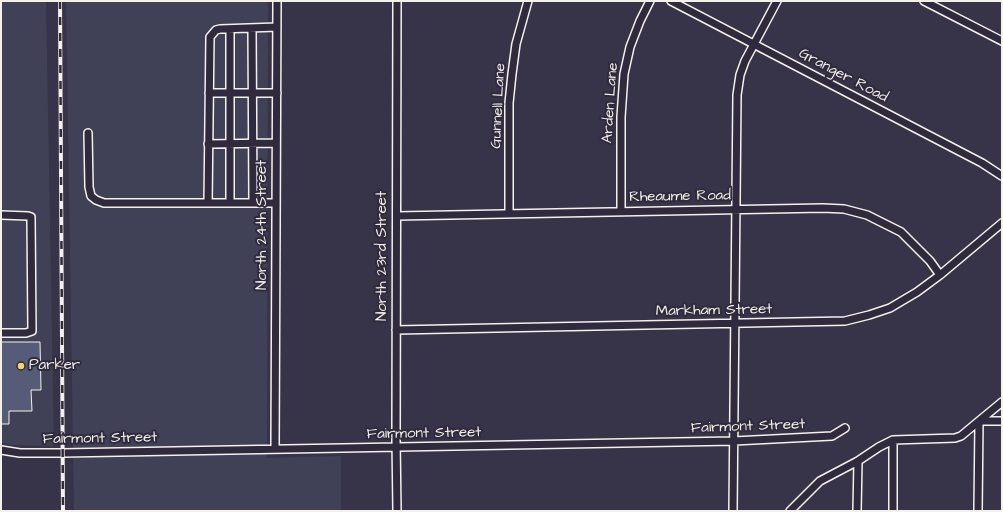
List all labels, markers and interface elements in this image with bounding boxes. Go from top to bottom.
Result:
street label: Granger Road [795,45,891,107]
street label: Arden Lane [599,62,623,144]
street label: Gunnell Lane [488,63,510,149]
street label: North 24th Street [254,160,272,290]
street label: Rheaume Road [629,187,731,207]
street label: North 23rd Street [374,191,392,321]
street label: Markham Street [656,301,772,321]
place label: Parker [29,357,80,375]
marker: Parker [16,361,26,371]
street label: Fairmont Street [690,416,806,438]
street label: Fairmont Street [367,424,481,444]
street label: Fairmont Street [43,429,157,449]

